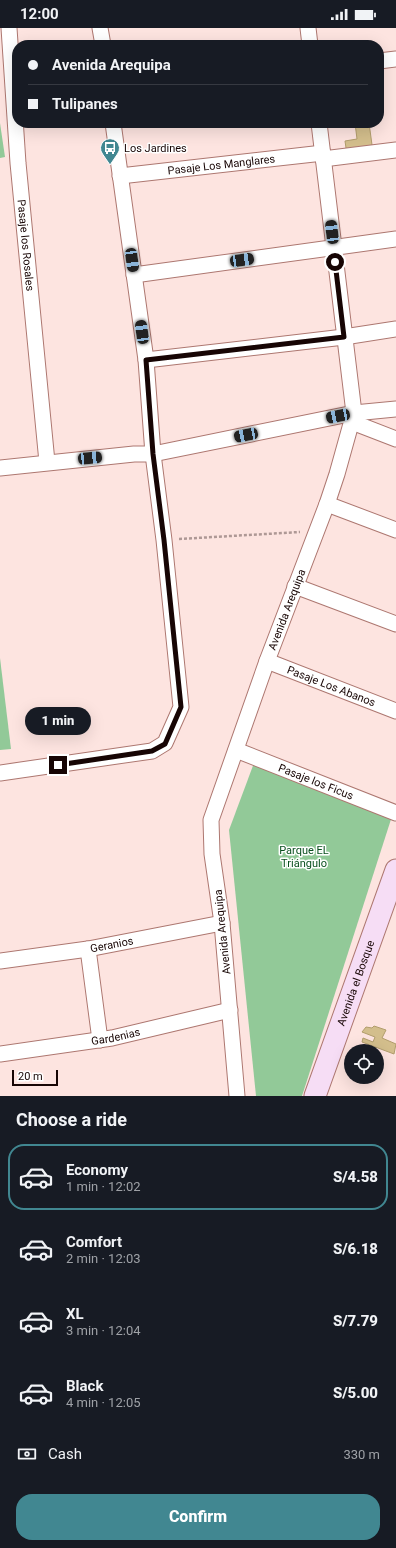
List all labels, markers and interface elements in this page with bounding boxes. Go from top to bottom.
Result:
text: 12:00 [20,5,59,23]
text: Avenida Arequipa [52,56,171,74]
text: Tulipanes [52,95,118,113]
bus stop icon: Los Jardines [99,137,121,165]
place label: Los Jardines [124,142,187,155]
street label: Pasaje Los Manglares [167,152,276,178]
street label: Pasaje los Rosales [15,199,36,292]
car [325,219,339,245]
car [124,247,140,273]
car [229,252,255,268]
route start [326,253,344,271]
car [134,319,150,345]
car [325,408,351,424]
car [233,427,259,443]
car [78,451,102,465]
street label: Avenida Arequipa [266,567,308,652]
street label: Pasaje Los Abanos [285,663,378,710]
callout: 1 min [25,707,91,735]
text: 1 min [42,713,74,728]
route end [49,756,67,774]
street label: Pasaje los Ficus [276,761,355,803]
park label: Parque EL Triángulo [279,844,329,870]
street label: Avenida Arequipa [212,889,233,975]
street label: Geranios [89,934,135,955]
street label: Avenida el Bosque [335,938,377,1028]
street label: Gardenias [90,1025,142,1048]
map controls [344,1044,384,1084]
button: locate [344,1044,384,1084]
scale bar [12,1068,58,1087]
text: 20 m [18,1070,43,1083]
text: Choose a ride [16,1109,127,1130]
icon: car [18,1159,54,1195]
text: Economy [66,1161,128,1179]
text: S/4.58 [333,1168,378,1186]
text: 1 min · 12:02 [66,1179,141,1194]
icon: car [18,1231,54,1267]
text: Comfort [66,1233,122,1251]
text: S/6.18 [333,1240,378,1258]
text: 2 min · 12:03 [66,1251,141,1266]
icon: car [18,1303,54,1339]
text: XL [66,1305,84,1323]
text: S/7.79 [333,1312,378,1330]
text: 3 min · 12:04 [66,1323,141,1338]
icon: car [18,1375,54,1411]
text: Black [66,1377,103,1395]
text: S/5.00 [333,1384,378,1402]
text: 4 min · 12:05 [66,1395,141,1410]
icon: cash [16,1443,38,1465]
text: Cash [48,1445,82,1463]
text: 330 m [343,1447,380,1462]
button: Confirm [16,1494,380,1540]

